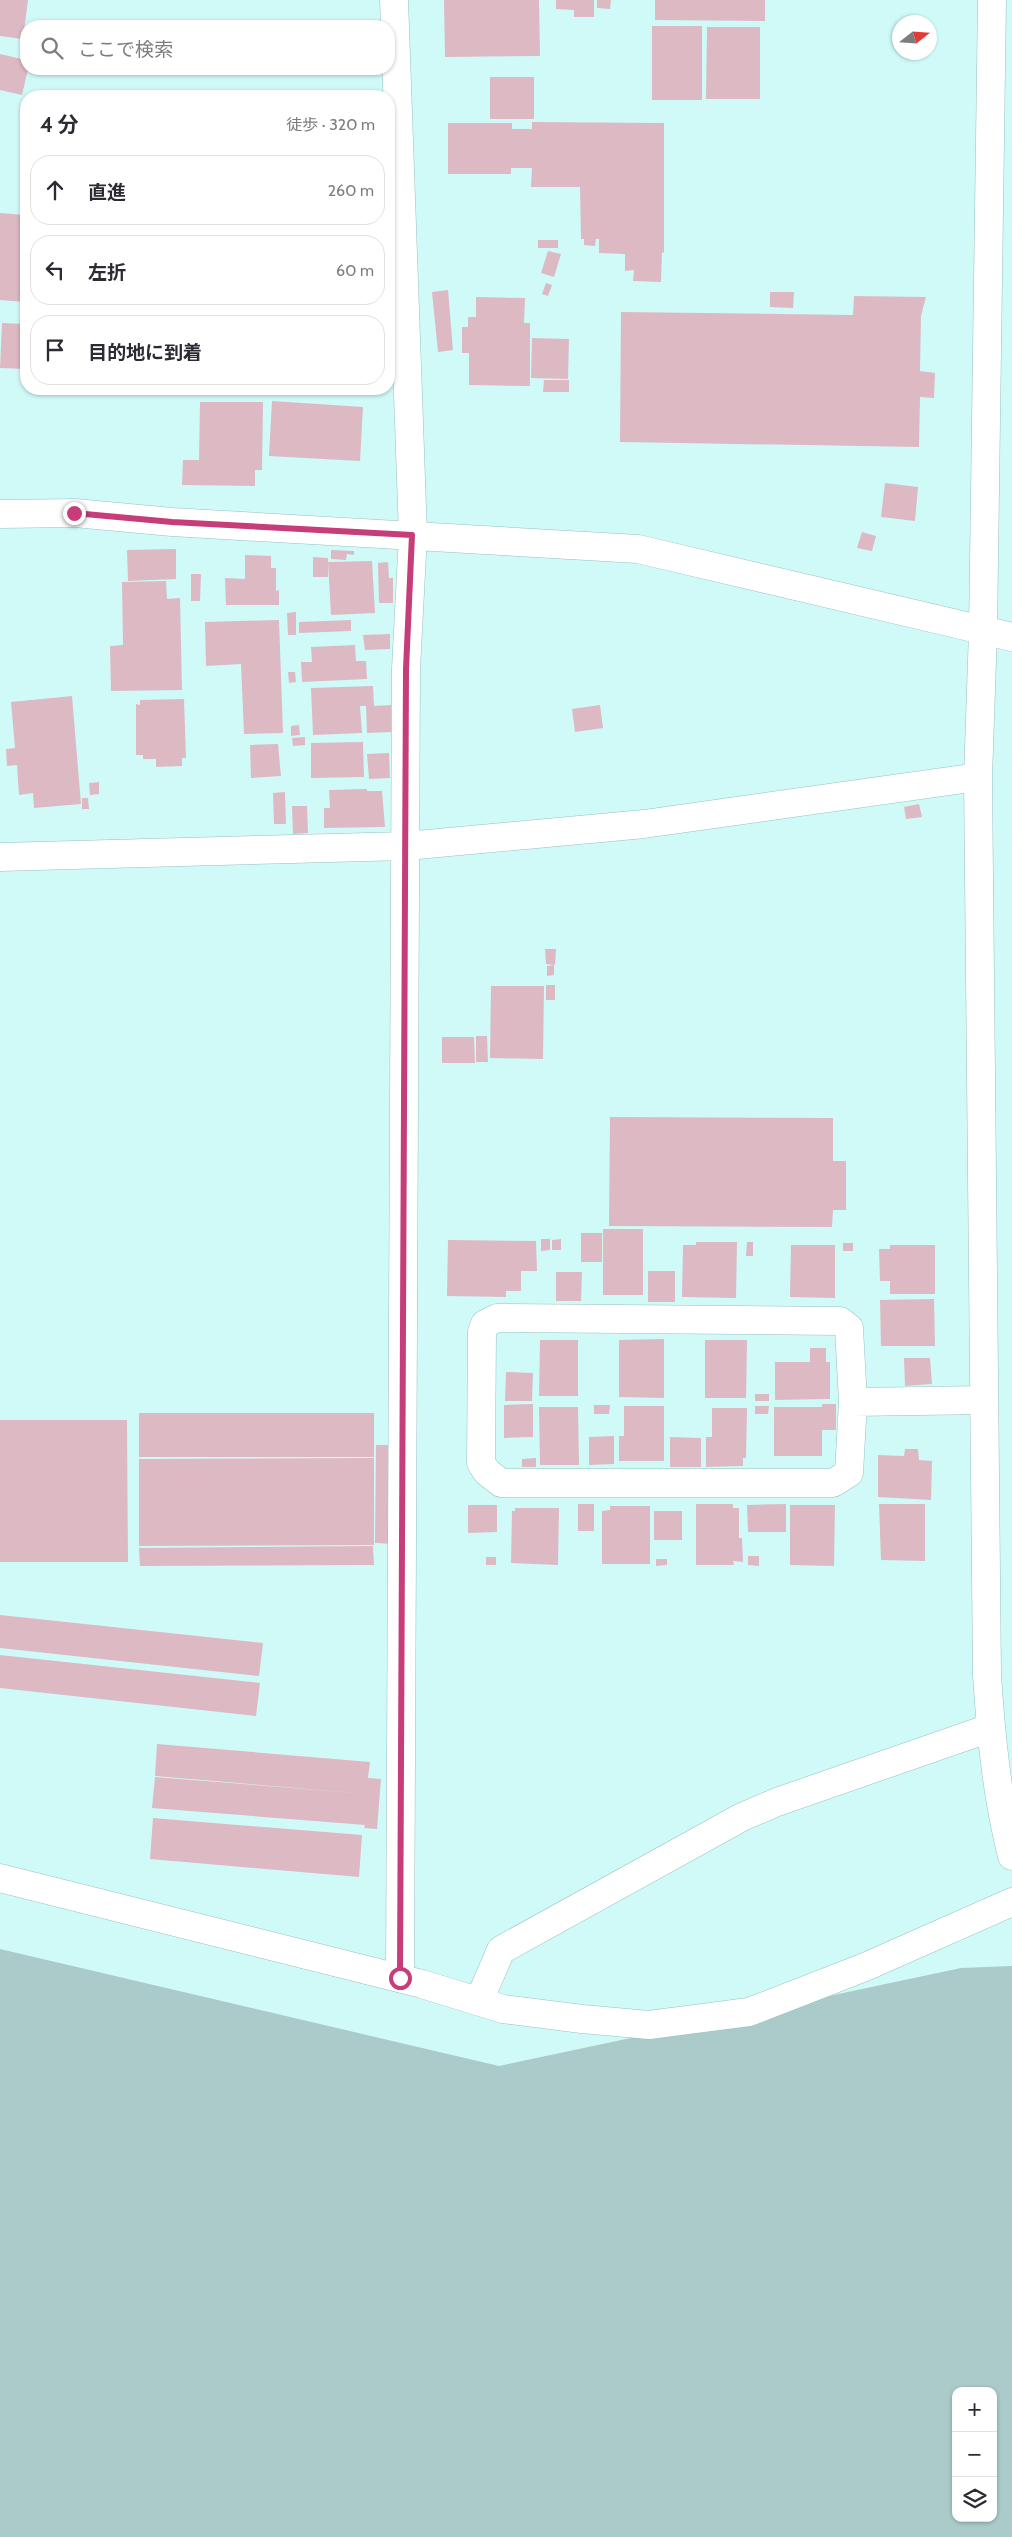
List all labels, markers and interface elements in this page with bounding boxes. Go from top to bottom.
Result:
north arrow [892,15,937,60]
search box [20,20,395,75]
icon: search [38,34,66,62]
text: ここで検索 [78,38,173,61]
text: 4 分 [40,112,79,137]
text: 徒歩 · 320 m [286,115,375,134]
icon: ahead [41,176,69,204]
text: 直進 [88,181,126,204]
text: 260 m [328,181,374,200]
icon: left [41,256,69,284]
text: 左折 [88,261,126,284]
text: 60 m [336,261,374,280]
icon: arrive [41,336,69,364]
text: 目的地に到着 [88,341,202,364]
route end [63,502,86,525]
route start [389,1967,412,1990]
map controls [952,2387,997,2522]
button: + [952,2387,997,2432]
button: − [952,2432,997,2477]
button: layers [952,2477,997,2522]

